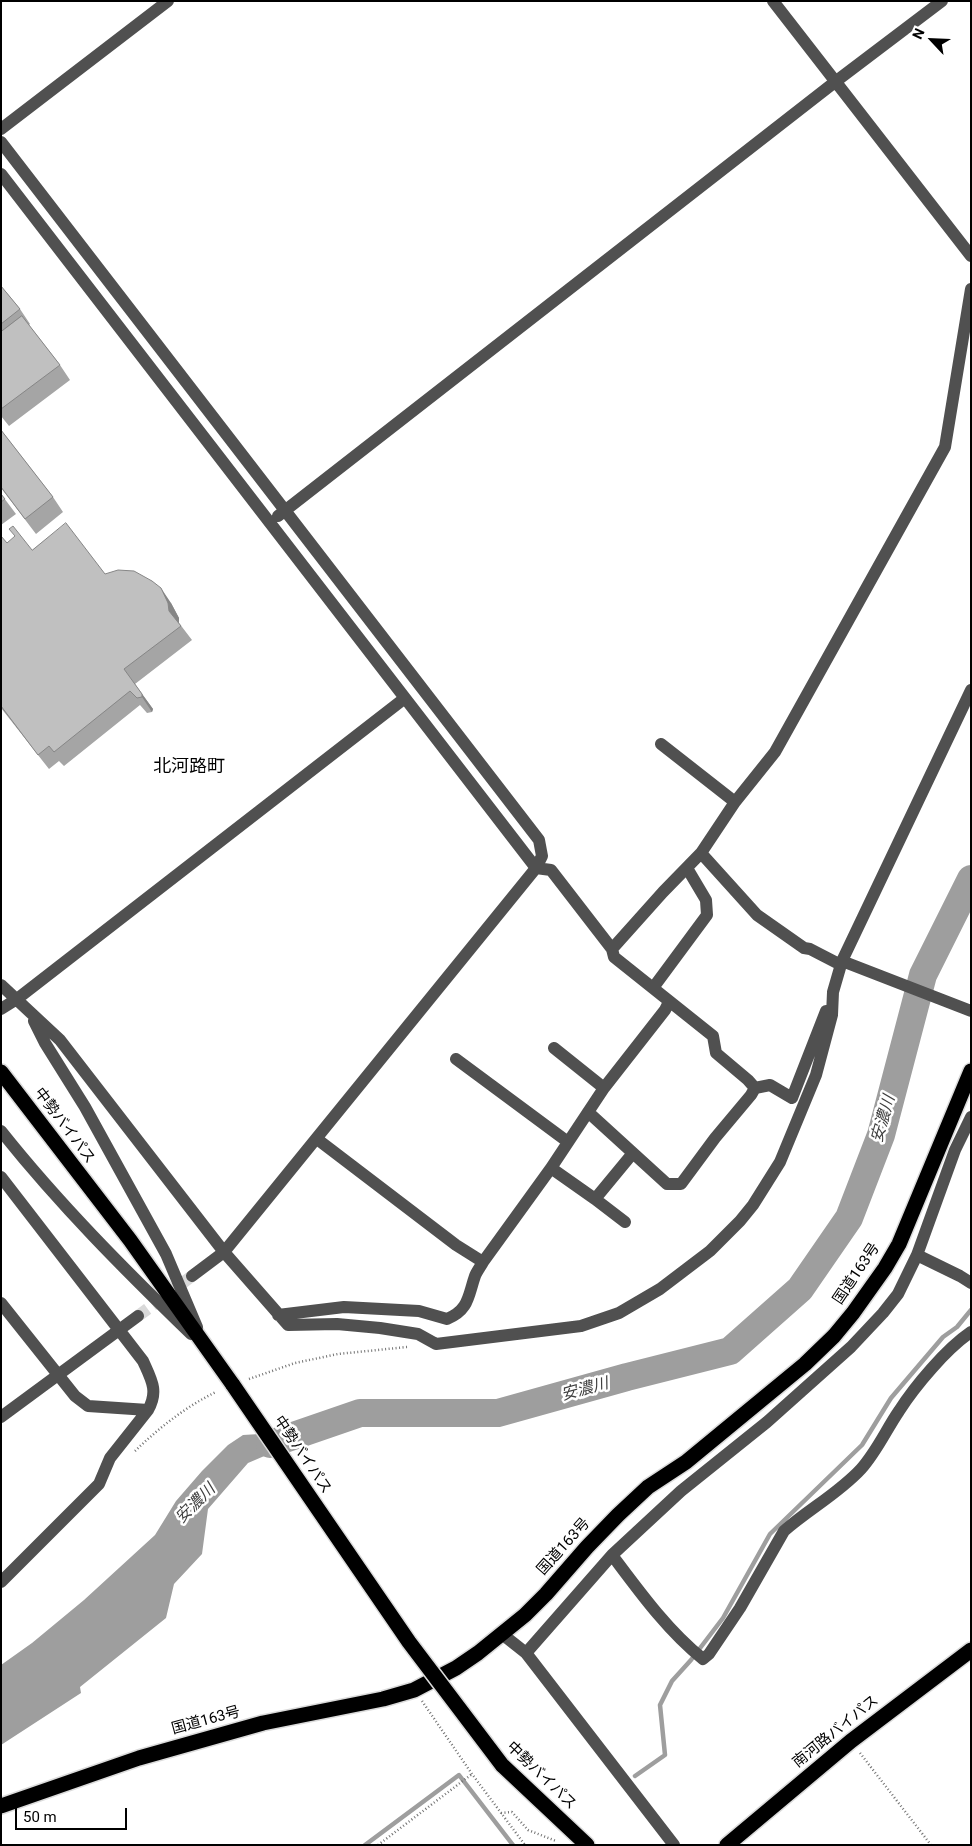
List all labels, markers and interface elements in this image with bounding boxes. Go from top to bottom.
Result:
north arrow [907,15,957,65]
text: N [909,26,928,42]
district label: 北河路町 [153,756,225,778]
street label: 中勢バイパス [30,1085,98,1167]
water label: 安濃川 [868,1093,900,1145]
street label: 国道163号 [830,1240,884,1308]
water label: 安濃川 [559,1375,611,1405]
street label: 中勢バイパス [269,1413,335,1497]
water label: 安濃川 [172,1480,220,1528]
street label: 国道163号 [534,1515,594,1579]
street label: 南河路バイパス [790,1692,882,1772]
street label: 国道163号 [170,1703,242,1739]
street label: 中勢バイパス [502,1738,580,1814]
scale bar [18,1798,130,1830]
text: 50 m [23,1808,57,1826]

